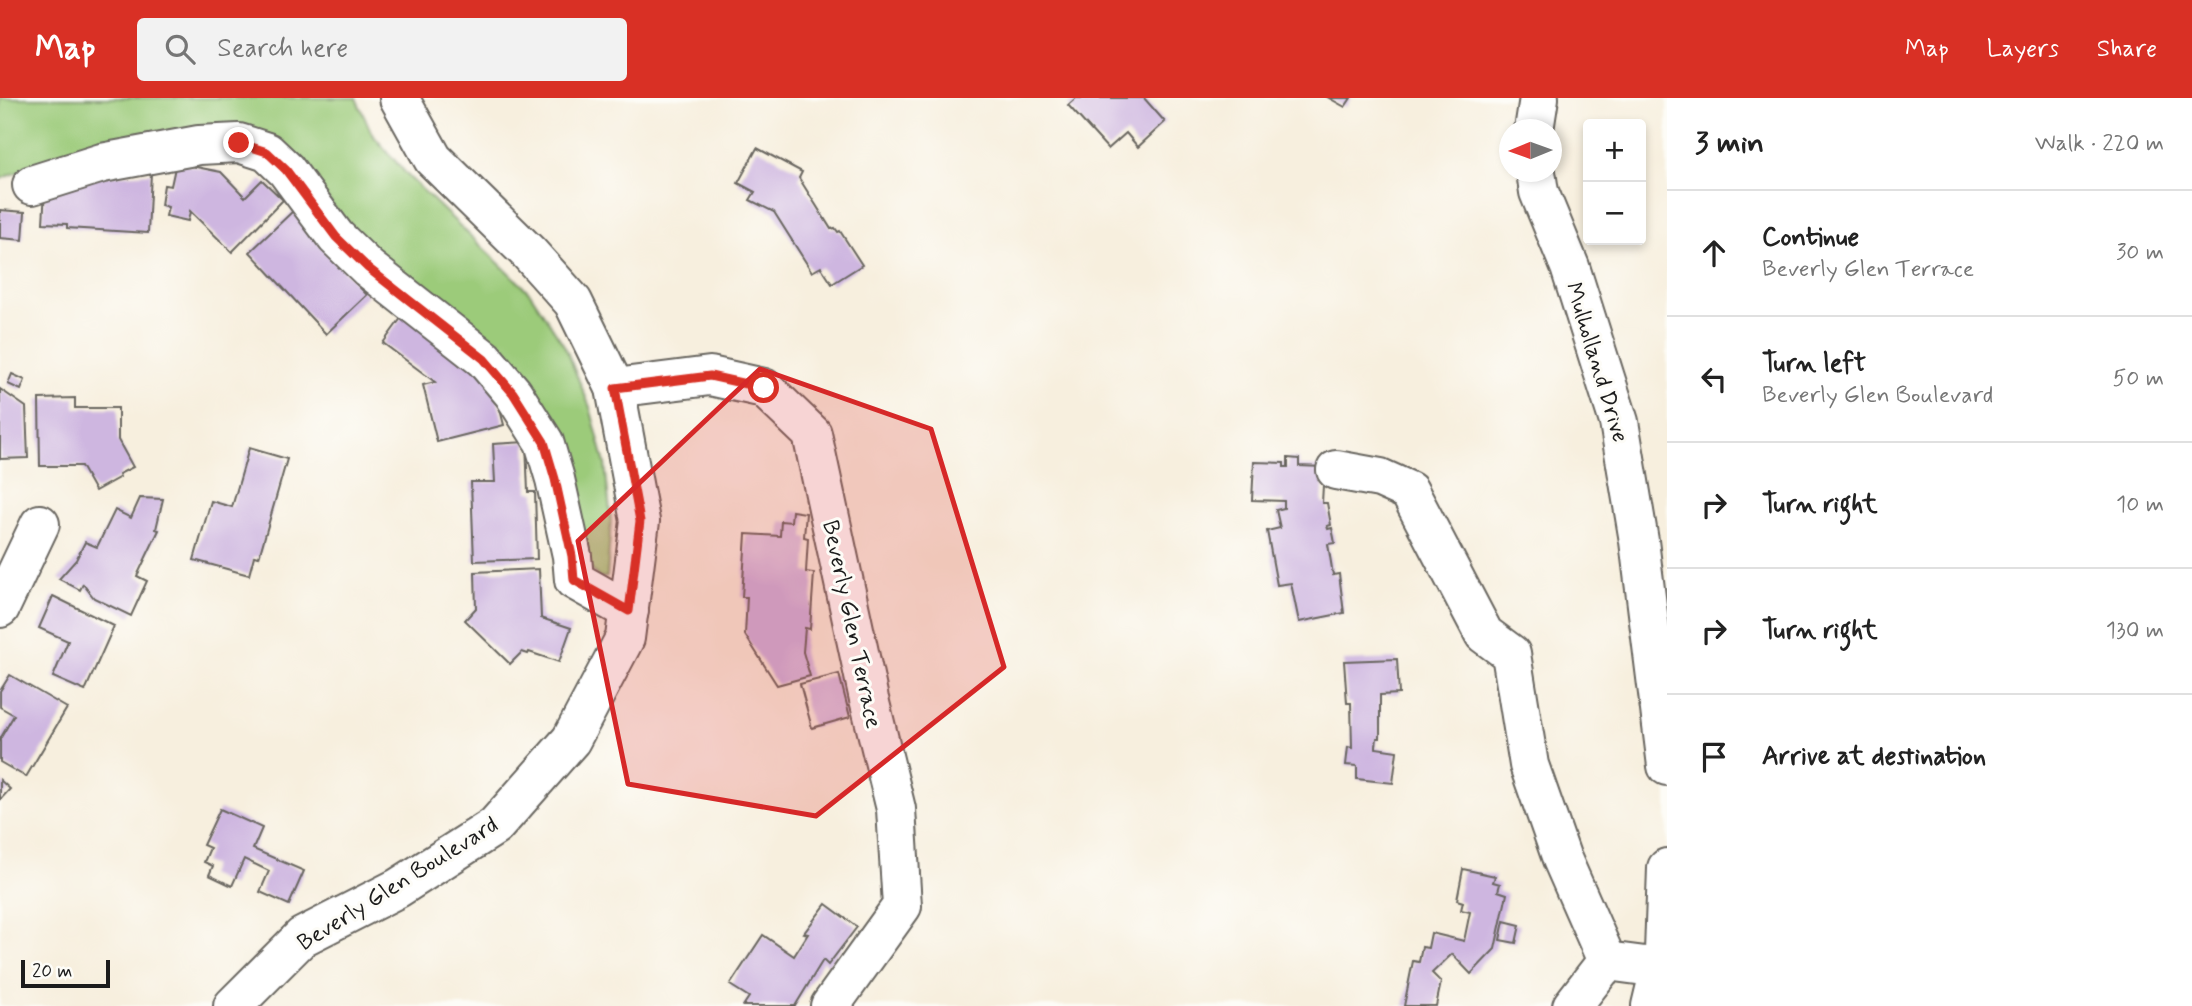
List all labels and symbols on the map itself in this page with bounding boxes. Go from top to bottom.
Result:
north arrow [1499,119,1562,182]
route end [223,127,254,158]
street label: Mulholland Drive [1557,279,1635,446]
route start [748,372,779,403]
street label: Beverly Glen Terrace [814,518,888,731]
street label: Beverly Glen Boulevard [292,811,504,959]
scale bar [21,957,110,989]

